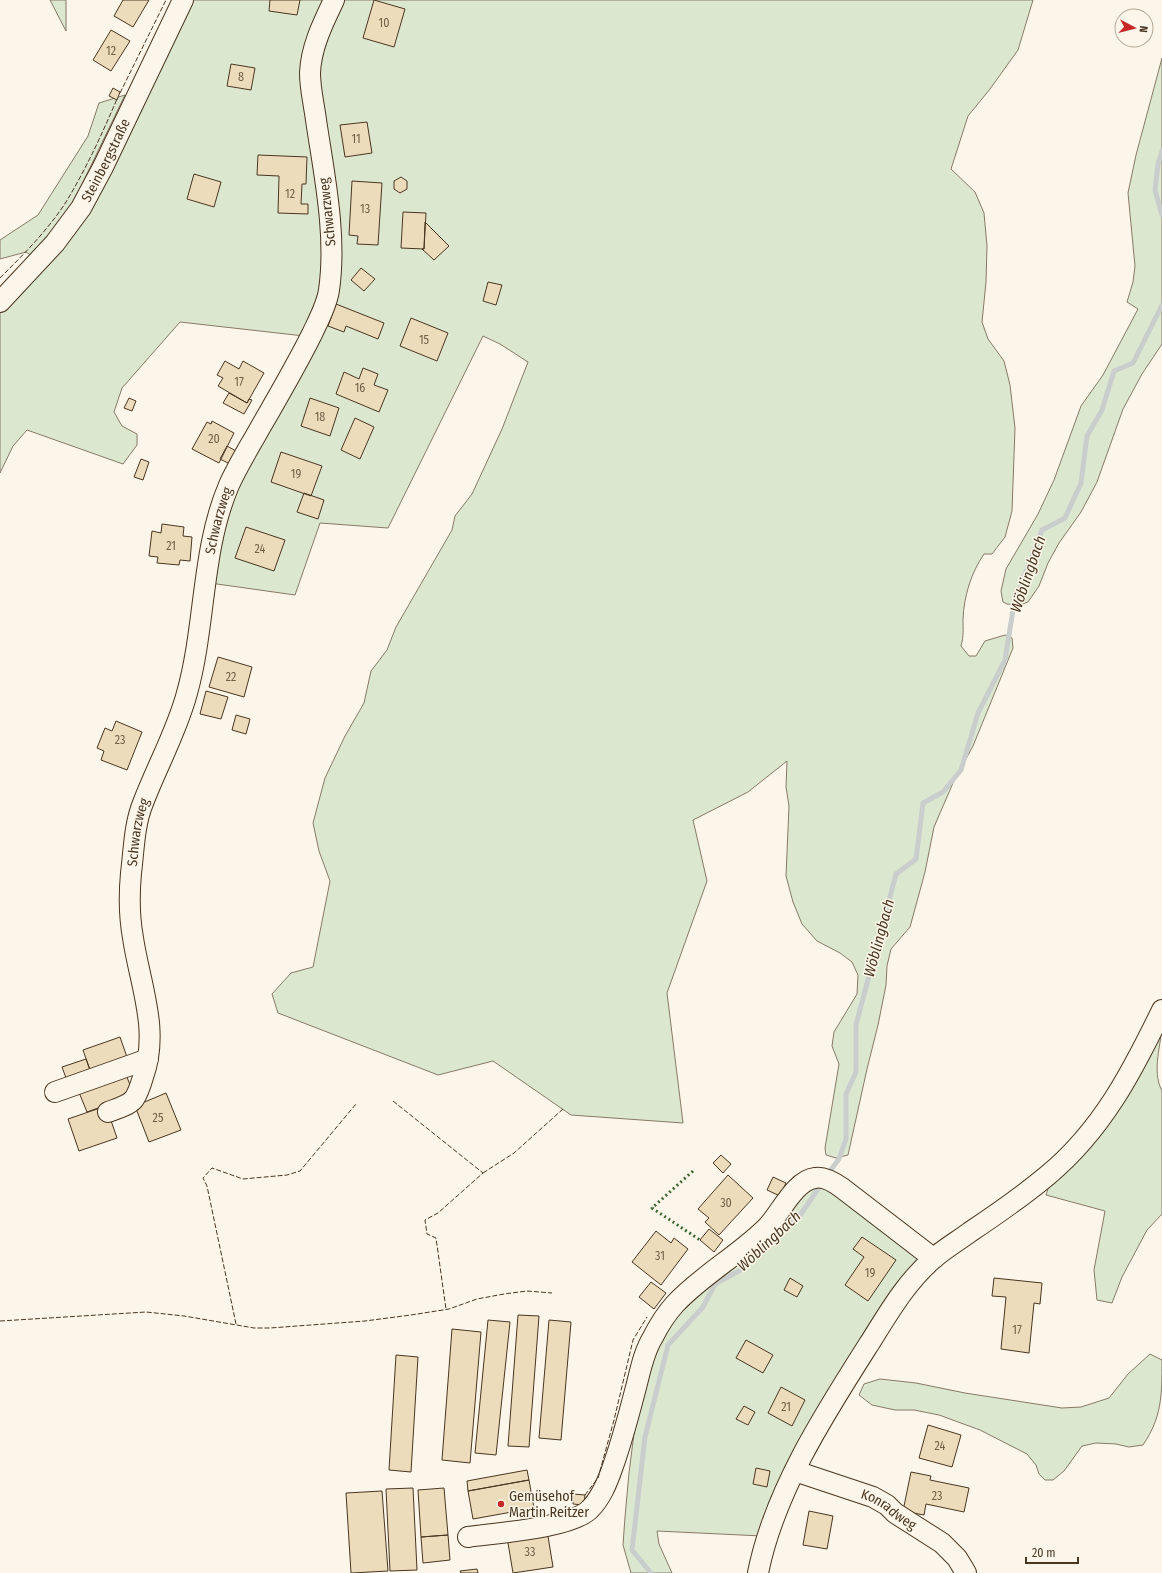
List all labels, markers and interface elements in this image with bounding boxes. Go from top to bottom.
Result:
north arrow [1114,8,1154,48]
house number: 10 [379,16,389,30]
text: N [1137,25,1150,33]
house number: 12 [106,44,116,58]
house number: 8 [238,70,244,84]
street label: Steinbergstraße [78,116,134,205]
house number: 11 [351,132,361,146]
street label: Schwarzweg [315,176,340,247]
house number: 12 [285,187,295,201]
house number: 13 [360,202,370,216]
house number: 15 [419,333,430,347]
house number: 17 [234,375,244,389]
house number: 16 [355,381,365,395]
house number: 18 [315,410,325,424]
house number: 20 [208,432,220,446]
house number: 19 [291,467,301,481]
street label: Schwarzweg [202,484,236,556]
water label: Wöblingbach [1006,533,1050,615]
house number: 21 [166,539,176,553]
house number: 24 [255,542,266,556]
house number: 22 [226,670,236,684]
house number: 23 [115,733,125,747]
street label: Schwarzweg [124,795,153,867]
water label: Wöblingbach [860,897,898,979]
house number: 25 [153,1111,164,1125]
house number: 30 [720,1196,732,1210]
water label: Wöblingbach [734,1207,804,1275]
house number: 31 [655,1249,665,1263]
house number: 19 [865,1266,875,1280]
house number: 17 [1012,1323,1022,1337]
house number: 21 [781,1400,791,1414]
house number: 24 [935,1439,946,1453]
street label: Konradweg [859,1486,920,1534]
place label: Gemüsehof Martin Reitzer [509,1488,589,1521]
house number: 23 [932,1489,942,1503]
marker: Gemüsehof Martin Reitzer [496,1499,506,1509]
scale bar [1026,1539,1078,1565]
house number: 33 [525,1545,535,1559]
text: 20 m [1032,1546,1056,1560]

